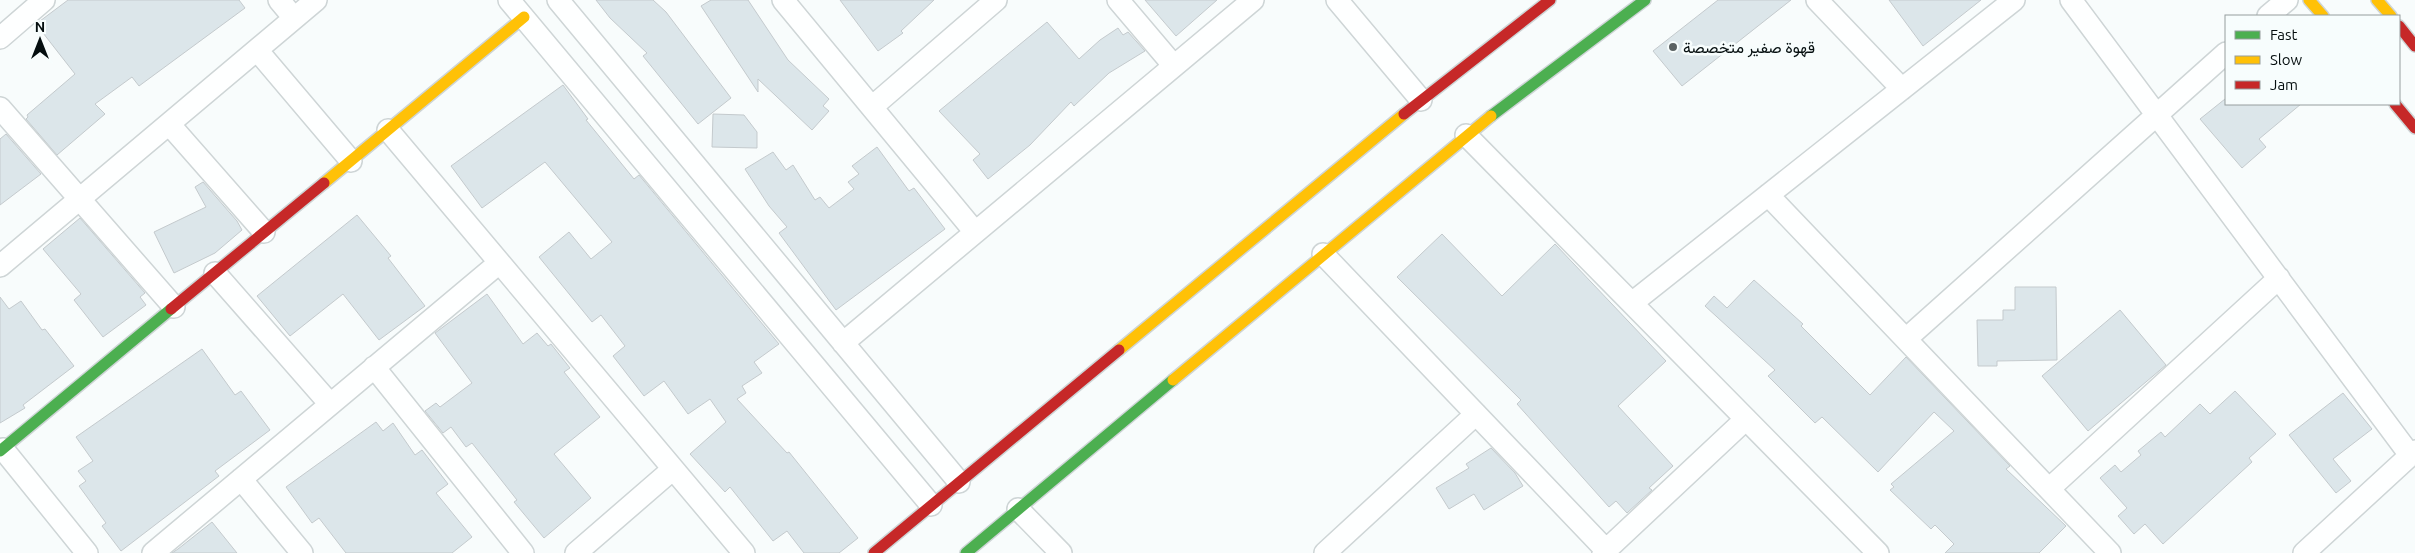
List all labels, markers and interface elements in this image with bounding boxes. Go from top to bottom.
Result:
north arrow [15,15,65,65]
legend [2225,15,2400,105]
text: N [35,19,45,35]
text: Fast [2270,26,2298,43]
place label: قهوة صفير متخصصة [1683,38,1815,58]
marker: قهوة صفير متخصصة [1667,41,1679,53]
text: Slow [2270,51,2303,68]
text: Jam [2270,76,2298,93]

